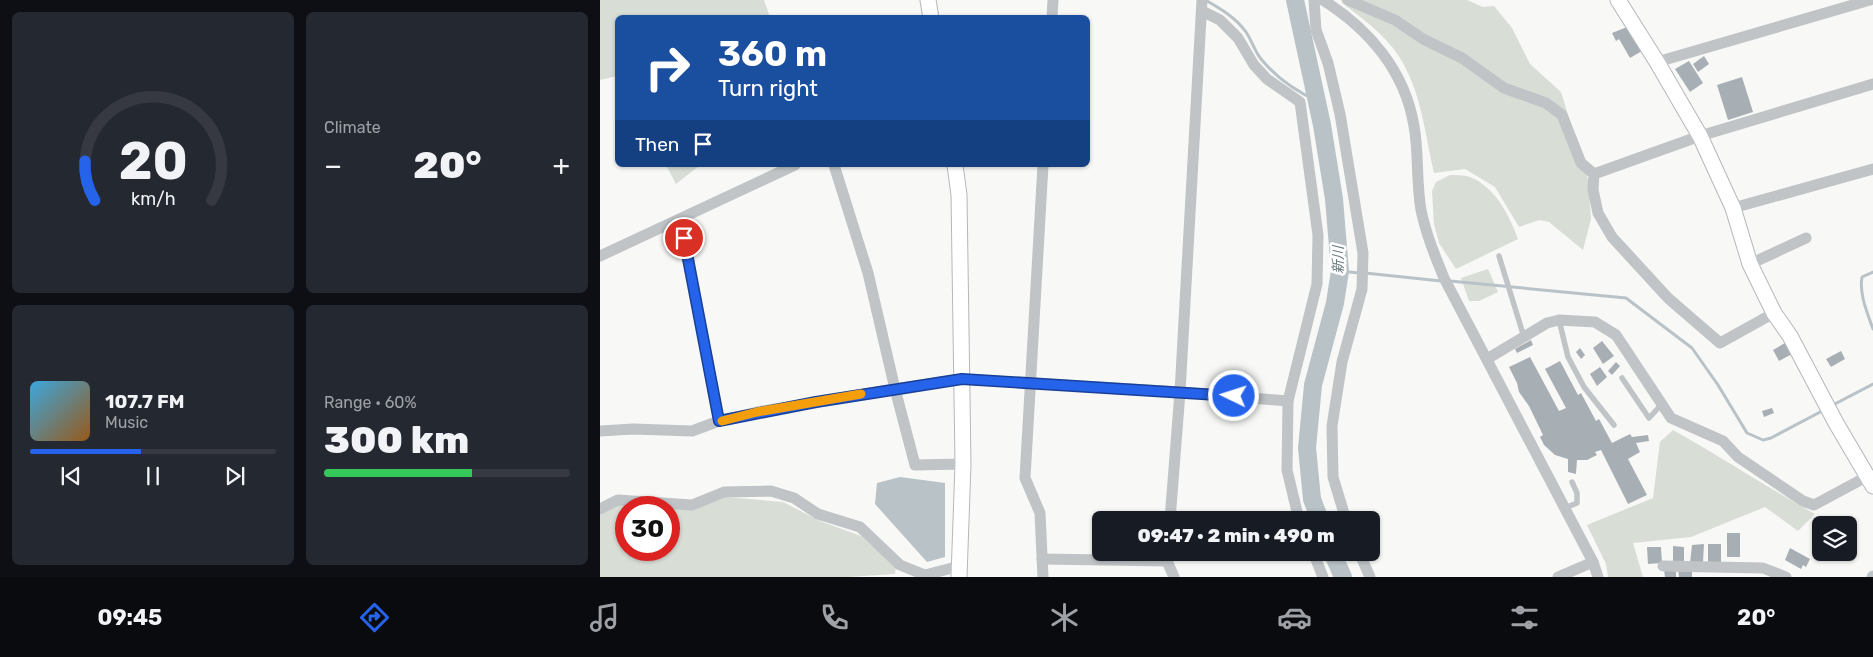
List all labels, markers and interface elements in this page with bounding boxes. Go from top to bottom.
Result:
text: 360 m [718,33,827,75]
icon: right [635,35,700,100]
text: Turn right [718,75,818,102]
text: Climate [324,118,381,137]
text: 20 [118,130,188,192]
icon: arrive [689,130,717,158]
text: Then [635,133,679,156]
text: 20° [413,142,482,188]
text: − [324,149,342,182]
text: + [553,149,570,182]
text: km/h [131,188,175,209]
pin [663,217,705,259]
icon: arrive [670,224,698,252]
water label: 新川 [1330,244,1347,274]
position arrow [1207,369,1259,421]
text: 107.7 FM [105,390,184,413]
text: Range · 60% [324,393,417,412]
text: Music [105,413,148,432]
text: 300 km [324,417,469,463]
icon: previous [57,462,85,490]
icon: pause [139,462,167,490]
icon: next [221,462,249,490]
speed limit sign: 30 [615,496,680,561]
map controls [1812,516,1857,561]
button: layers [1812,516,1857,561]
text: 09:47 · 2 min · 490 m [1137,524,1335,547]
icon: directions [357,600,392,635]
icon: music [587,600,622,635]
icon: phone [817,600,852,635]
icon: climate [1047,600,1082,635]
icon: car [1277,600,1312,635]
icon: filters [1507,600,1542,635]
text: 09:45 [97,604,162,631]
text: 20° [1737,604,1775,631]

